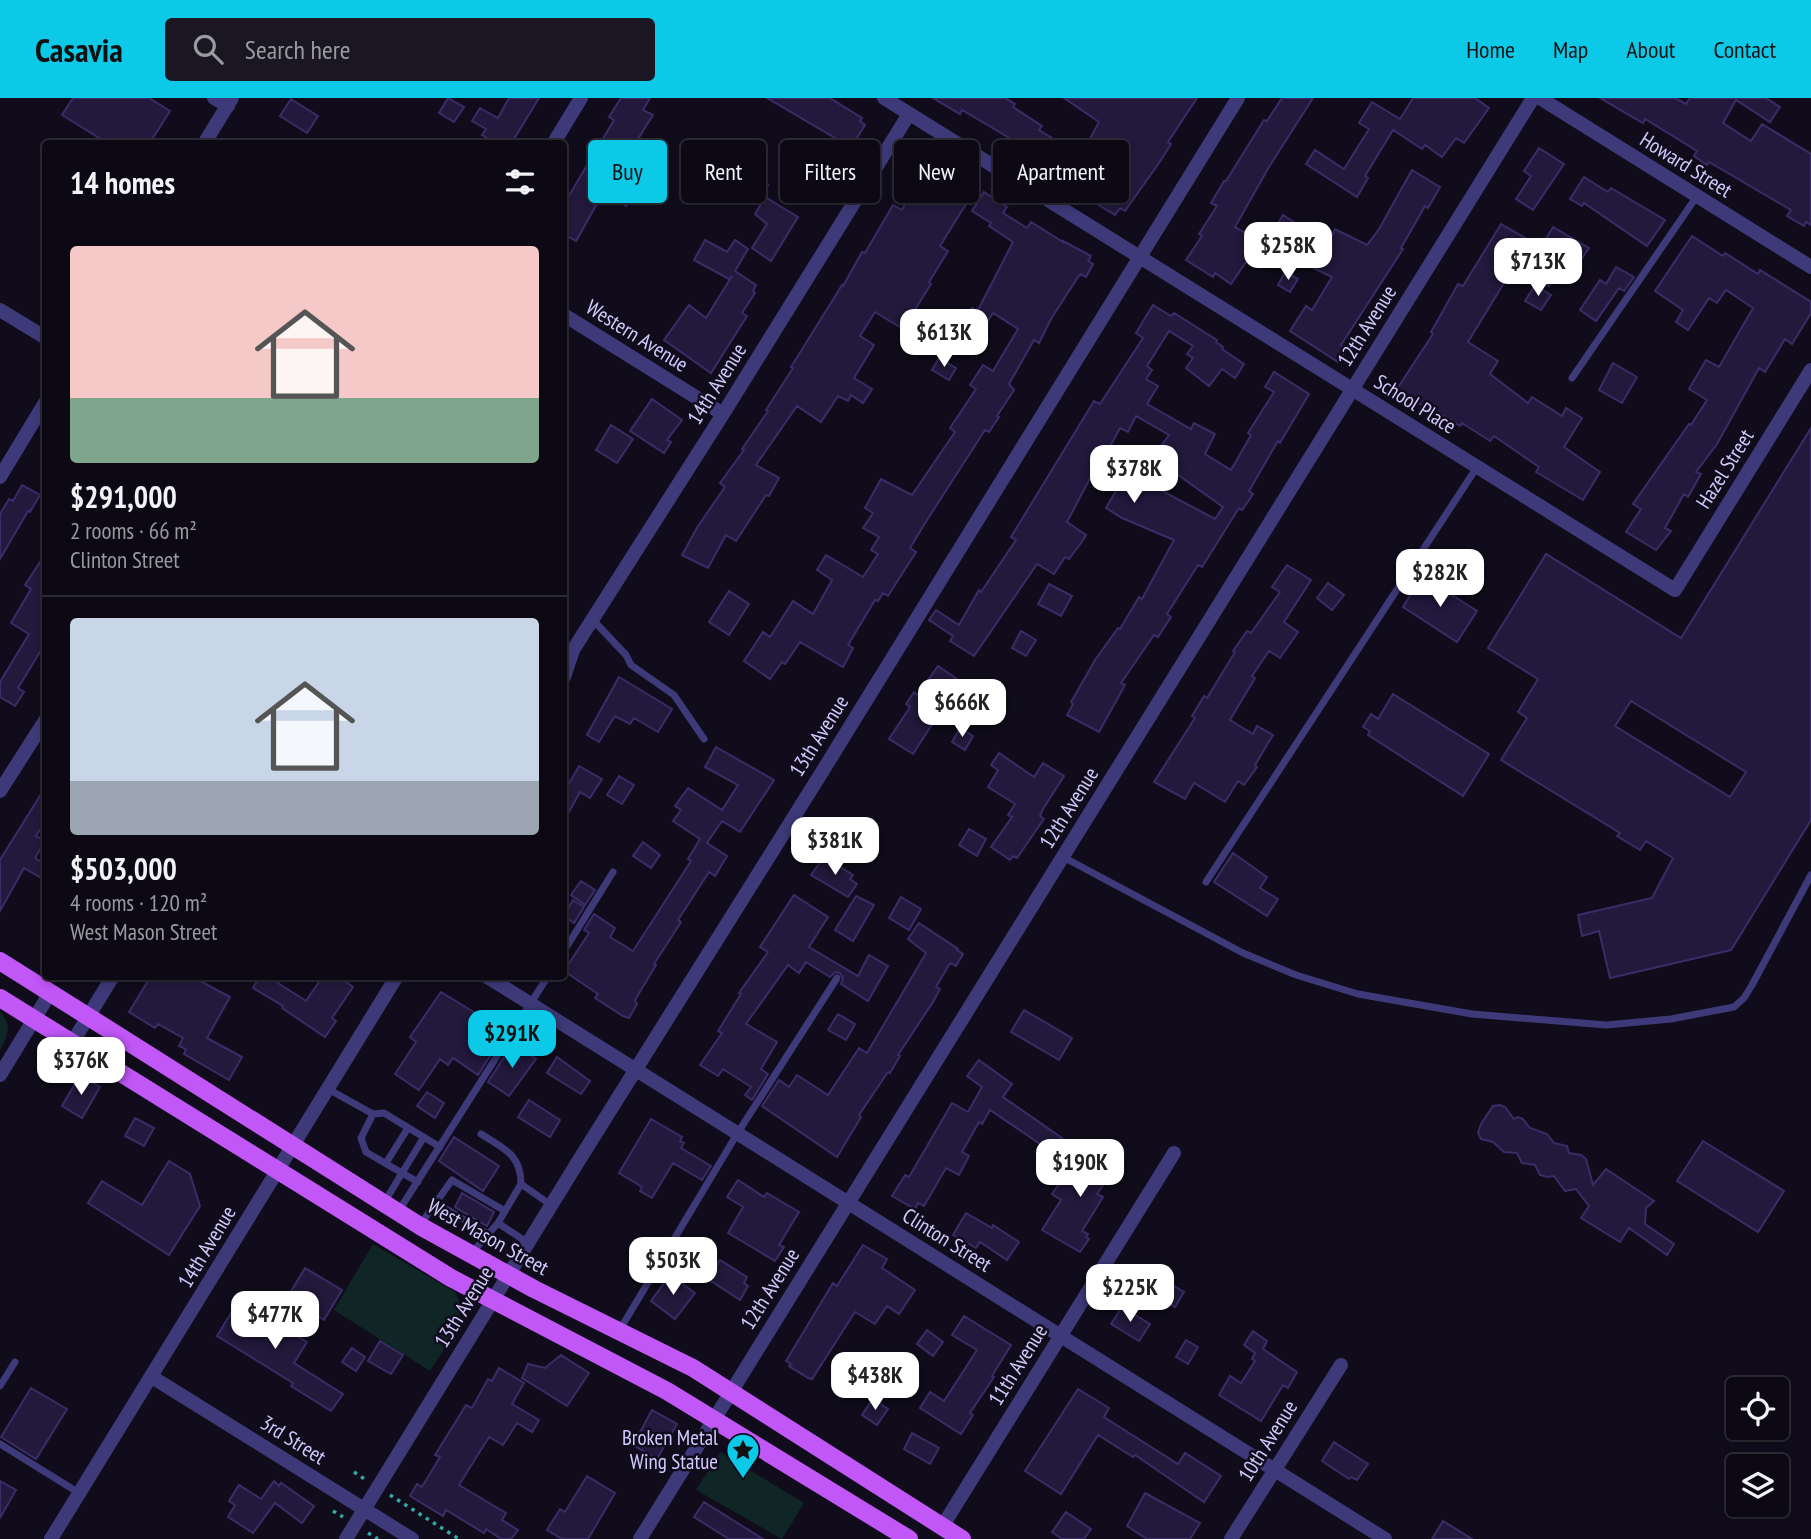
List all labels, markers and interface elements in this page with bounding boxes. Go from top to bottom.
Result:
search box [165,18,655,81]
text: Casavia [35,28,123,71]
icon: search [189,30,227,68]
text: Search here [245,33,351,66]
text: Home [1466,34,1515,65]
text: Map [1553,34,1588,65]
text: About [1626,34,1675,65]
text: Contact [1713,34,1776,65]
street label: Howard Street [1635,126,1738,204]
chip: Buy [588,140,667,203]
chip: Rent [681,140,766,203]
chip: Filters [780,140,880,203]
chip: New [894,140,979,203]
chip: Apartment [993,140,1129,203]
text: 14 homes [70,163,175,202]
icon: filters [501,163,539,201]
pin: $258K [1239,222,1337,282]
text: $258K [1260,230,1316,259]
pin: $713K [1489,238,1587,298]
text: $713K [1510,246,1566,275]
street label: 12th Avenue [1331,280,1402,371]
icon: home [242,291,368,417]
street label: Western Avenue [581,294,693,378]
pin: $613K [895,310,993,369]
text: $613K [916,317,972,346]
street label: 14th Avenue [681,338,752,429]
street label: School Place [1369,368,1461,439]
street label: Hazel Street [1690,424,1760,513]
pin: $378K [1085,446,1183,505]
text: $378K [1106,453,1162,482]
text: $291,000 [70,477,177,516]
text: 2 rooms · 66 m² [70,516,197,545]
text: Clinton Street [70,545,180,574]
pin: $282K [1391,550,1489,609]
text: $282K [1412,557,1468,586]
icon: home [242,663,368,789]
pin: $666K [913,680,1011,739]
text: $666K [934,687,990,716]
street label: 13th Avenue [783,690,854,781]
street label: 12th Avenue [1033,762,1104,853]
pin: $381K [786,818,884,877]
text: $381K [807,825,863,854]
text: $503,000 [70,849,177,888]
text: 4 rooms · 120 m² [70,888,207,917]
text: West Mason Street [70,917,217,946]
pin: $291K [463,1010,561,1070]
text: $291K [484,1018,540,1047]
pin: $376K [32,1038,130,1097]
text: $376K [53,1045,109,1074]
pin: $190K [1031,1140,1129,1199]
text: $190K [1052,1147,1108,1176]
street label: West Mason Street [423,1192,554,1281]
street label: 14th Avenue [172,1201,242,1293]
street label: Clinton Street [898,1202,997,1278]
pin: $503K [624,1238,722,1297]
street label: 12th Avenue [734,1243,805,1334]
text: $503K [645,1245,701,1274]
street label: 13th Avenue [428,1261,499,1352]
pin: $225K [1081,1264,1179,1324]
text: $225K [1102,1272,1158,1301]
pin: $477K [226,1292,324,1351]
text: $477K [247,1299,303,1328]
street label: 11th Avenue [982,1319,1053,1410]
pin: $438K [826,1352,924,1412]
text: $438K [847,1360,903,1389]
map controls [1726,1377,1789,1517]
button: locate [1726,1377,1789,1440]
street label: 10th Avenue [1232,1395,1303,1486]
street label: 3rd Street [255,1409,331,1470]
place label: Broken Metal Wing Statue [622,1424,718,1475]
place icon: Broken Metal Wing Statue [724,1431,762,1480]
button: layers [1726,1454,1789,1517]

